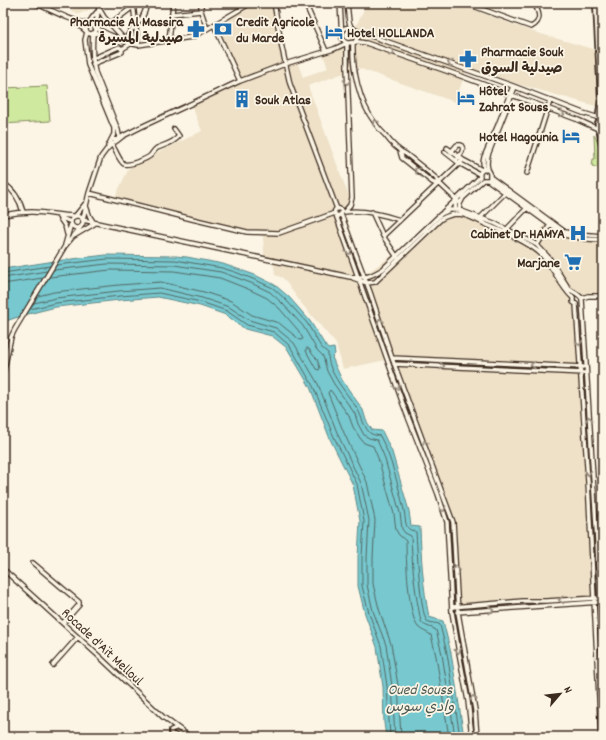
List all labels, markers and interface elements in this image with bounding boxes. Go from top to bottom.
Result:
place label: Pharmacie Al Massira صيدلية المسيرة [70,13,184,49]
place label: Credit Agricole du Marde [236,13,315,49]
pharmacy icon: Pharmacie Al Massira صيدلية المسيرة [186,19,206,39]
bank icon: Credit Agricole du Marde [213,19,233,39]
hotel icon: Hotel HOLLANDA [324,22,344,42]
place label: Hotel HOLLANDA [347,24,435,44]
place label: Pharmacie Souk صيدلية السوق [481,43,564,79]
one-way arrow [389,48,396,56]
pharmacy icon: Pharmacie Souk صيدلية السوق [458,49,478,69]
one-way arrow [105,54,112,62]
one-way arrow [446,60,453,68]
one-way arrow [343,79,352,85]
place label: Hôtel Zahrat Souss [479,82,549,118]
hotel icon: Hôtel Zahrat Souss [456,88,476,108]
building icon: Souk Atlas [232,89,252,109]
place label: Souk Atlas [255,91,311,111]
one-way arrow [558,109,565,117]
one-way arrow [372,120,379,127]
hotel icon: Hotel Hagounia [561,126,581,146]
place label: Hotel Hagounia [479,128,559,148]
one-way arrow [414,168,422,175]
hospital icon: Cabinet Dr HAMYA [568,223,588,243]
place label: Cabinet Dr HAMYA [470,225,565,245]
one-way arrow [345,248,353,255]
supermarket icon: Marjane [563,252,583,272]
place label: Marjane [517,254,560,274]
one-way arrow [376,317,385,324]
one-way arrow [575,340,584,346]
one-way arrow [530,360,536,369]
one-way arrow [439,362,445,370]
one-way arrow [393,384,401,391]
one-way arrow [585,416,594,422]
one-way arrow [421,439,429,446]
one-way arrow [583,470,592,476]
one-way arrow [438,506,447,513]
one-way arrow [451,565,460,571]
one-way arrow [558,595,564,604]
street label: Rocade d'Aït Melloul [56,604,148,691]
one-way arrow [488,605,494,614]
one-way arrow [453,648,462,654]
north arrow [540,674,580,714]
water label: Oued Souss وادي سوس [386,680,454,719]
text: N [559,684,576,697]
one-way arrow [469,695,478,701]

